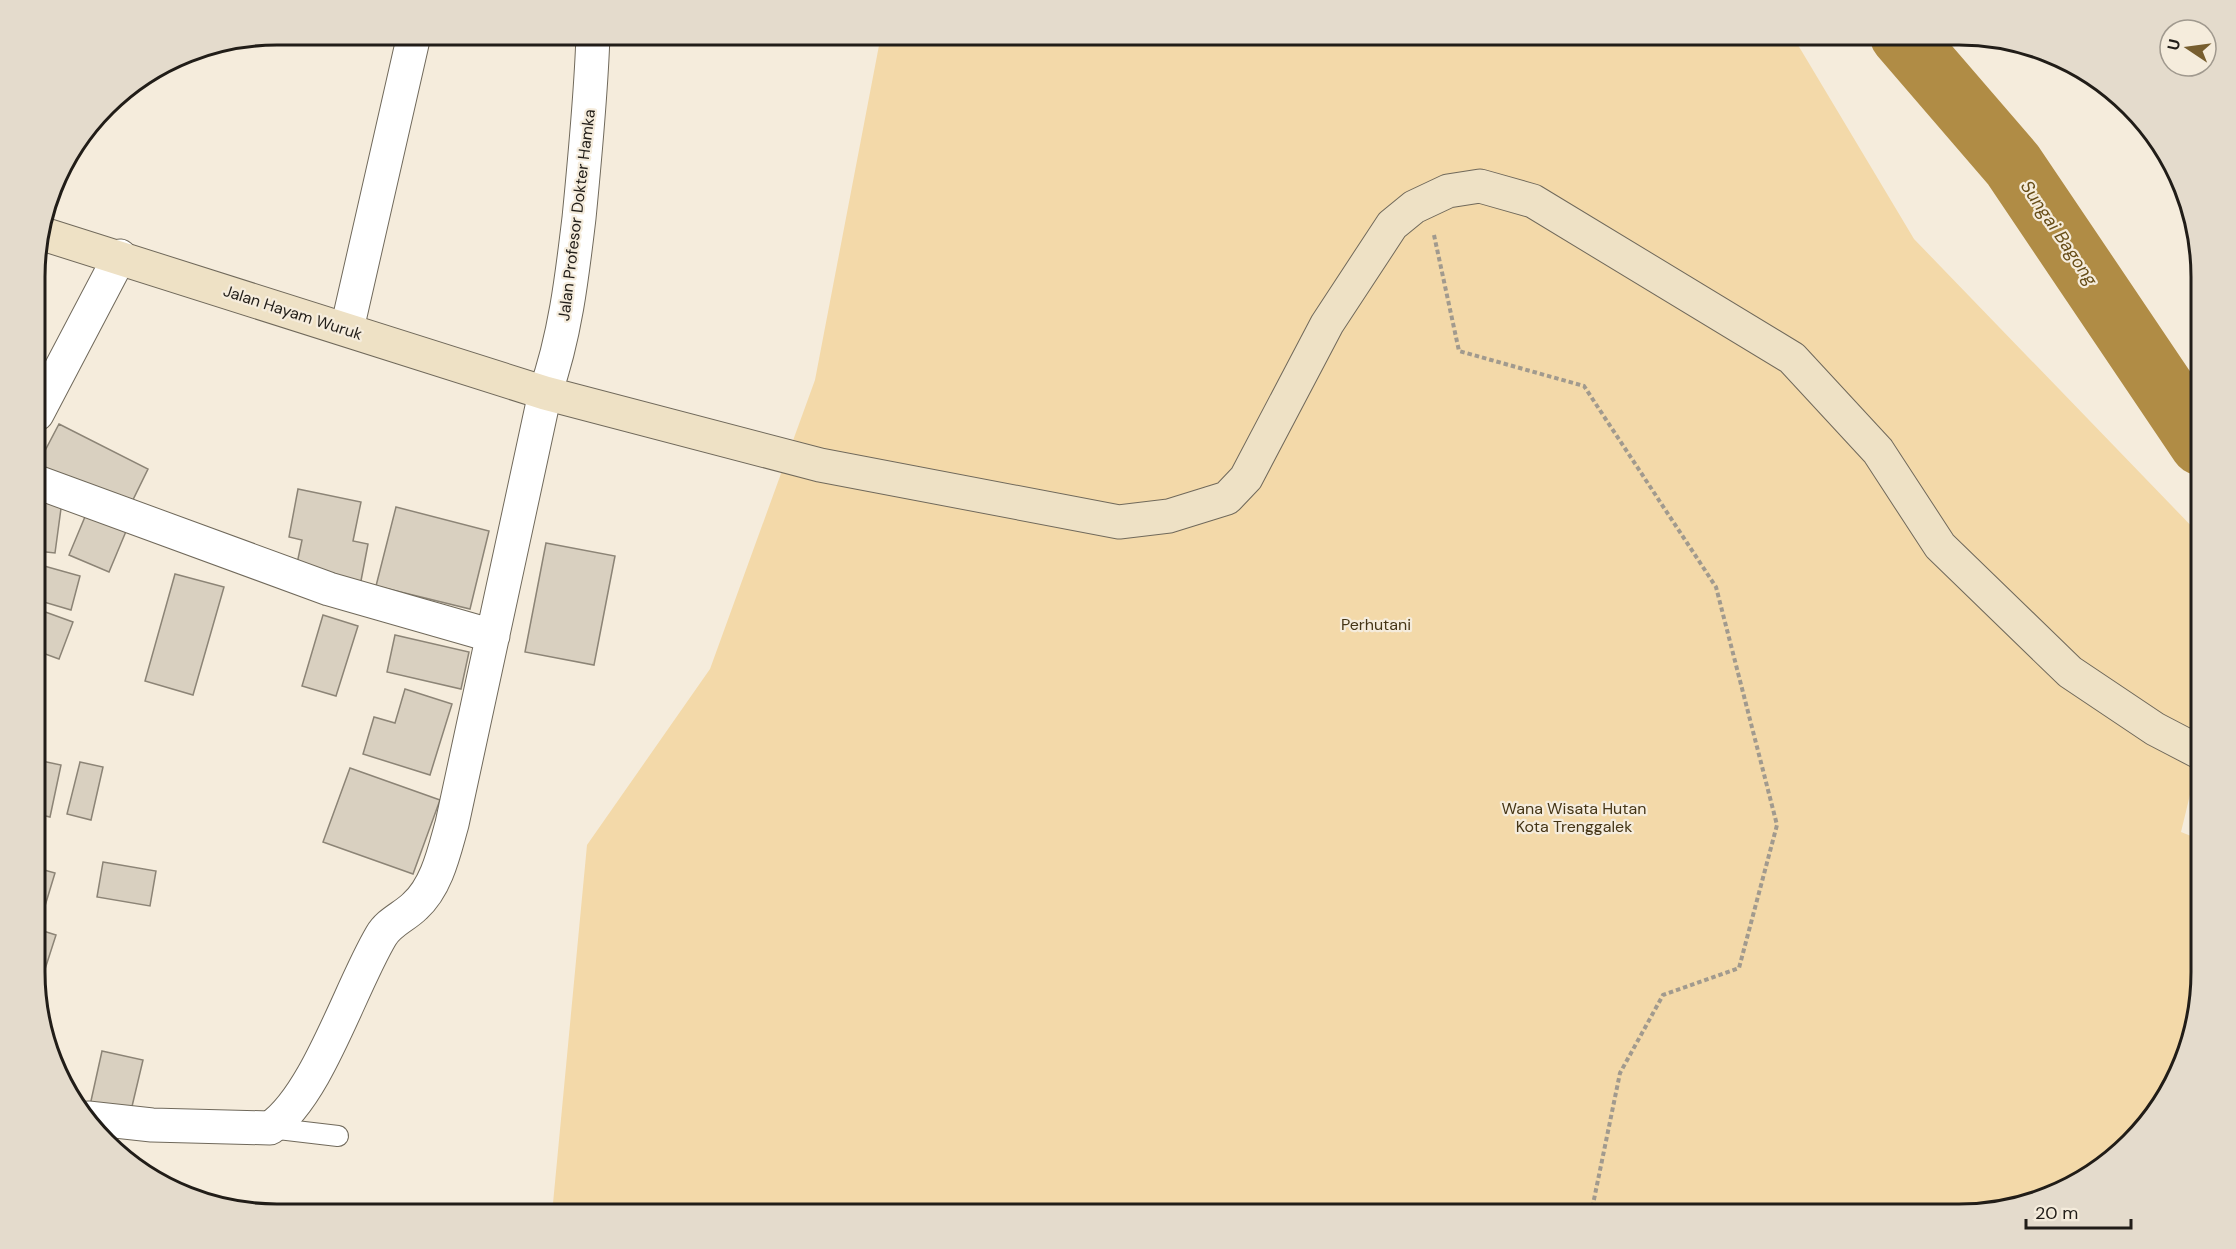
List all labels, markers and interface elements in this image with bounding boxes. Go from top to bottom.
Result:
north arrow [2158,18,2218,78]
text: U [2162,37,2185,52]
street label: Jalan Profesor Dokter Hamka [553,108,600,322]
water label: Sungai Bagong [2015,176,2104,291]
street label: Jalan Hayam Wuruk [221,280,365,345]
park label: Perhutani [1341,614,1411,635]
park label: Wana Wisata Hutan Kota Trenggalek [1502,798,1646,837]
scale bar [2026,1192,2131,1230]
text: 20 m [2035,1201,2078,1225]

